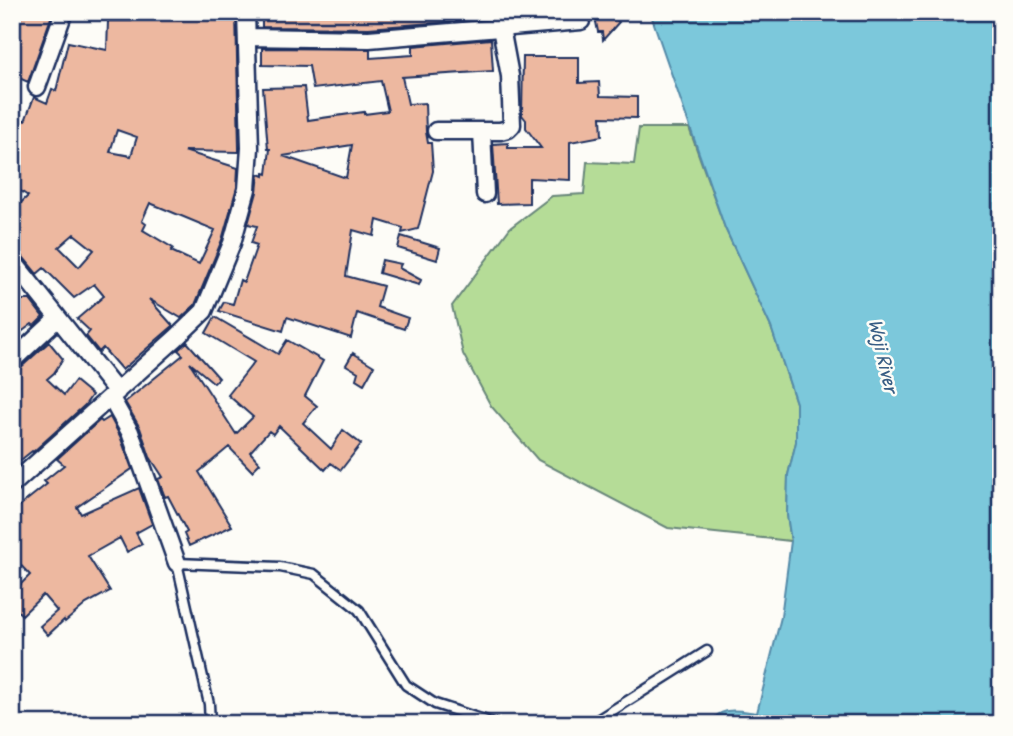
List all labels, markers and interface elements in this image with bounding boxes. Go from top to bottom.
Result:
water label: Woji River [861,316,907,399]

